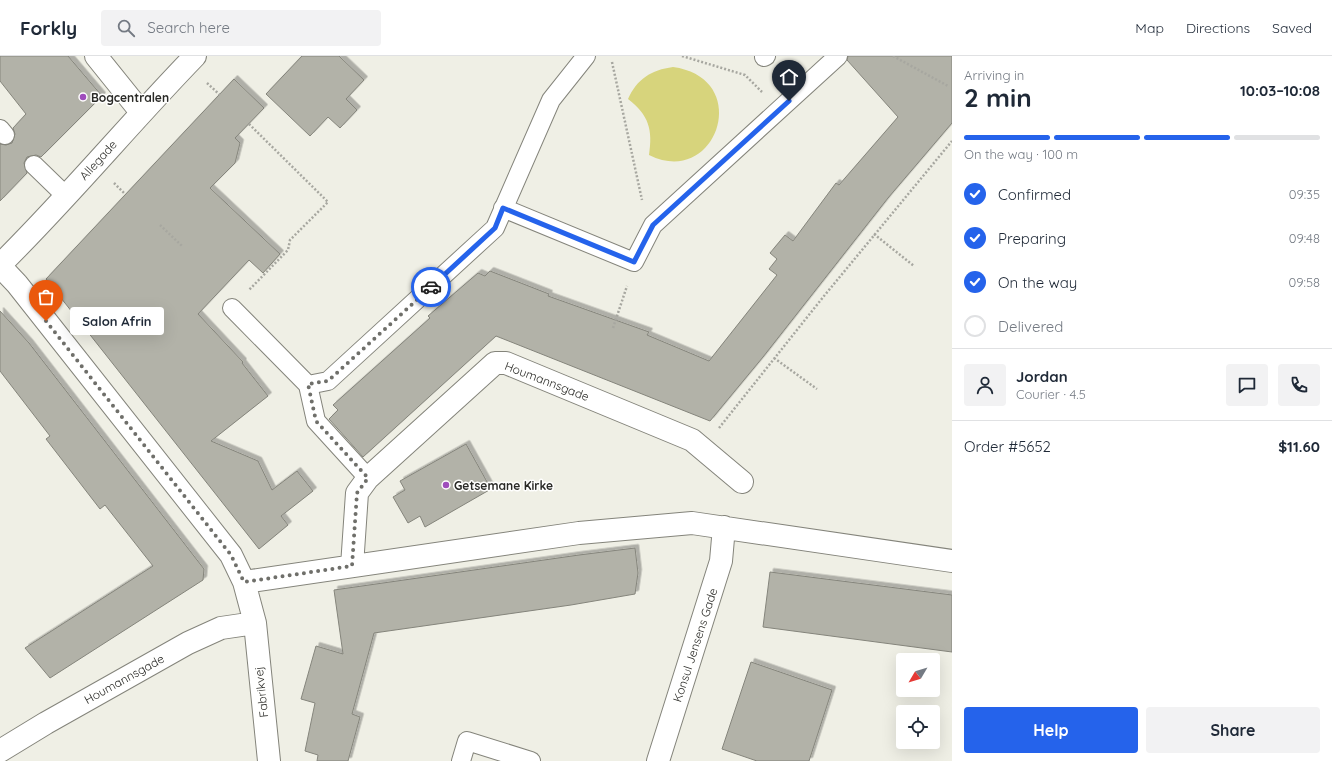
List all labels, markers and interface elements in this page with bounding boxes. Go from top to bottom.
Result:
search box [101,10,381,46]
text: Forkly [20,16,77,40]
icon: search [115,17,137,39]
text: Search here [147,18,230,37]
text: Map [1135,19,1164,37]
text: Directions [1186,19,1250,37]
text: Saved [1272,19,1312,37]
pin [772,60,806,101]
icon: home [778,66,800,88]
text: Arriving in [964,67,1024,83]
text: 2 min [964,81,1032,114]
text: 10:03–10:08 [1240,81,1320,100]
place label: Bogcentralen [91,90,169,105]
marker: Bogcentralen [78,92,88,102]
street label: Allegade [76,137,120,183]
text: On the way · 100 m [964,146,1078,162]
icon: check [964,183,986,205]
text: Confirmed [998,185,1071,204]
text: 09:35 [1289,186,1320,202]
icon: check [964,227,986,249]
text: Preparing [998,229,1066,248]
text: 09:48 [1289,230,1320,246]
courier [411,267,451,307]
icon: check [964,271,986,293]
text: On the way [998,273,1077,292]
text: 09:58 [1288,274,1320,290]
icon: car [420,276,442,298]
pin [29,280,63,321]
icon: bag [35,286,57,308]
callout: Salon Afrin [70,307,164,335]
text: Salon Afrin [82,313,152,329]
text: Delivered [998,317,1063,336]
street label: Houmannsgade [503,358,592,404]
button: person [964,364,1006,406]
button: chat [1226,364,1268,406]
button: phone [1278,364,1320,406]
text: Jordan [1016,367,1068,386]
text: Courier · 4.5 [1016,386,1086,402]
text: Order #5652 [964,437,1051,456]
text: $11.60 [1278,437,1320,456]
place label: Getsemane Kirke [454,478,553,493]
marker: Getsemane Kirke [441,480,451,490]
street label: Konsul Jensens Gade [669,586,721,704]
street label: Houmannsgade [81,651,167,707]
north arrow [896,653,940,697]
map controls [896,653,940,749]
street label: Fabrikvej [251,666,271,718]
button: locate [896,705,940,749]
button: Help [964,707,1138,753]
button: Share [1146,707,1320,753]

